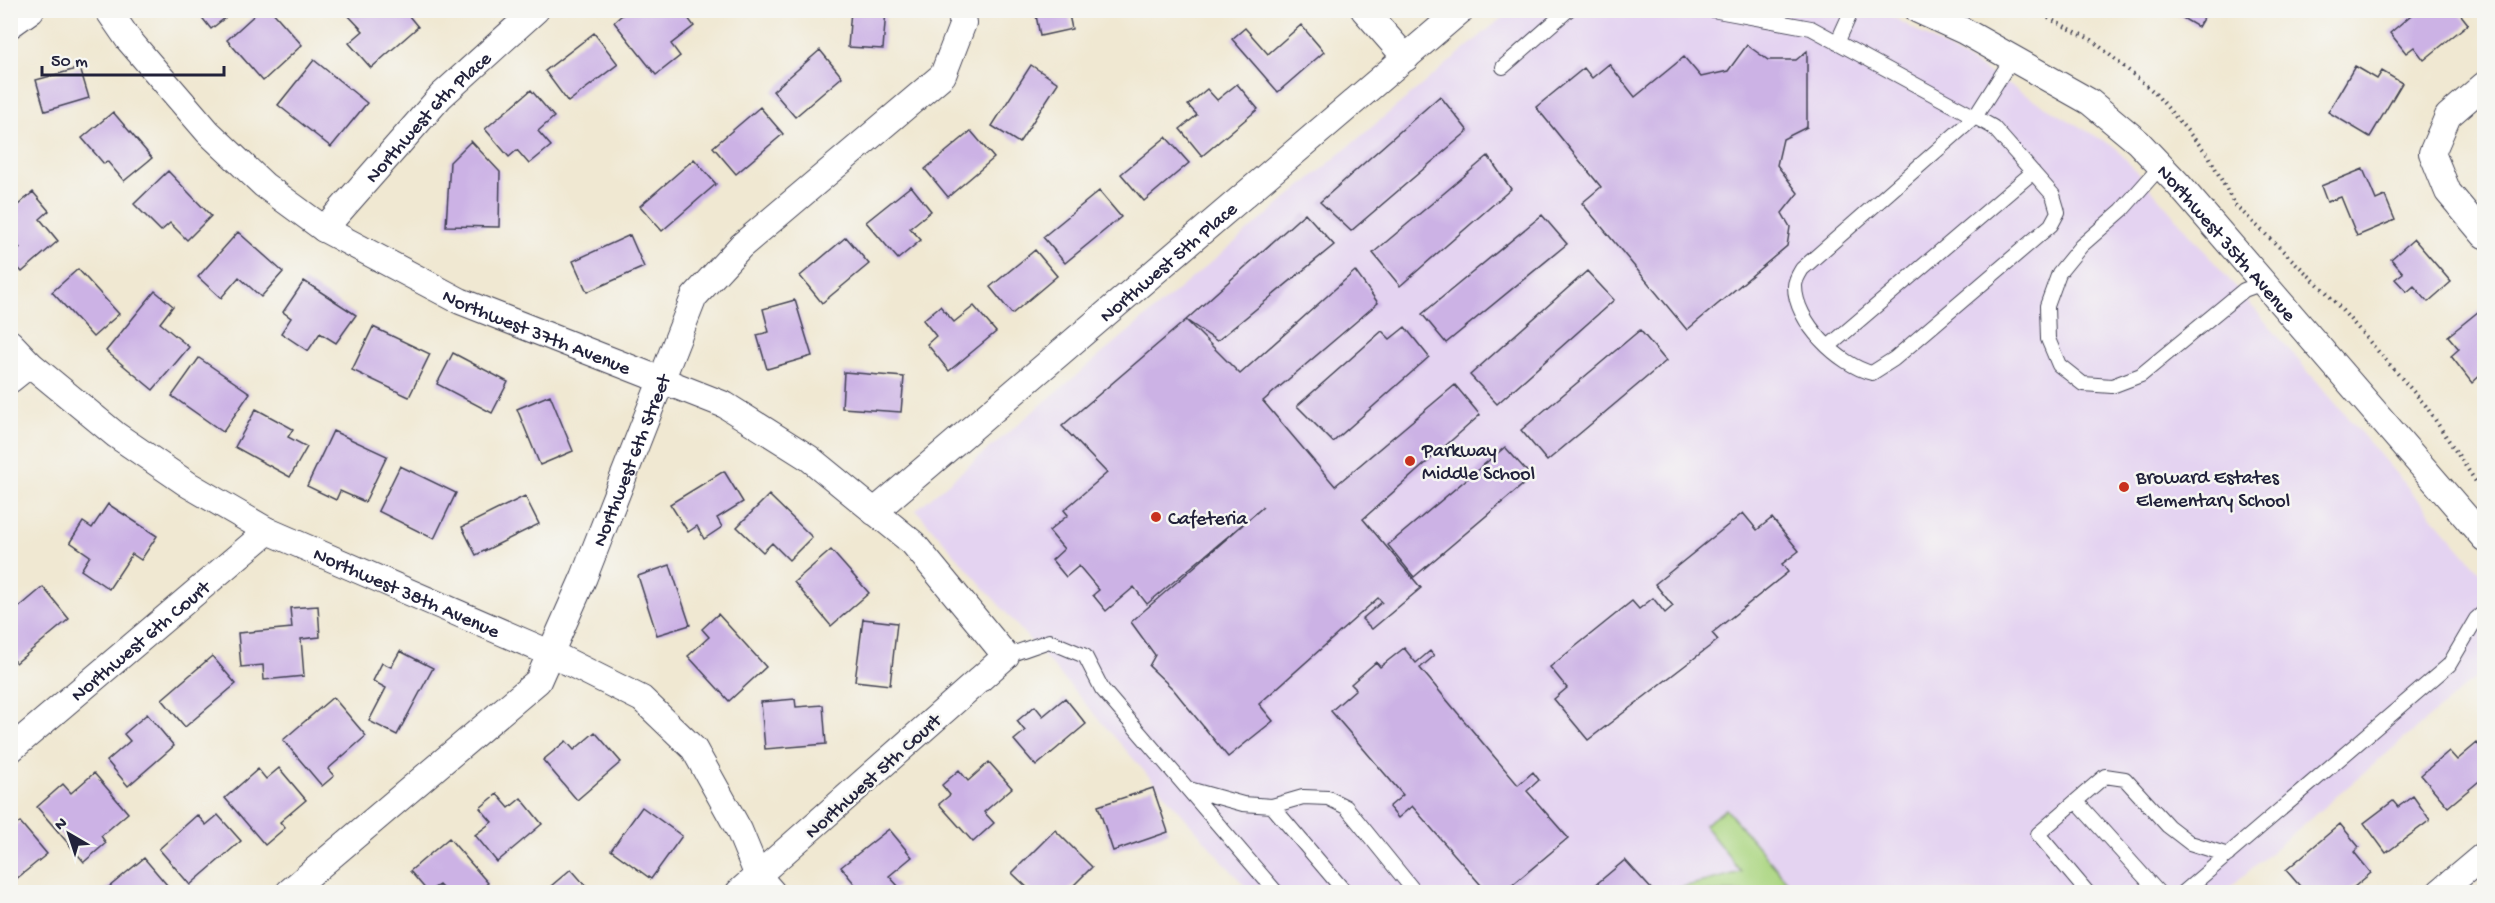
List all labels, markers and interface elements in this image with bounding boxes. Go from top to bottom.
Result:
scale bar [42,39,224,77]
street label: Northwest 6th Place [362,48,498,189]
text: 50 m [51,52,88,73]
street label: Northwest 35th Avenue [2151,161,2300,328]
street label: Northwest 5th Place [1096,198,1244,329]
street label: Northwest 37th Avenue [438,286,634,382]
street label: Northwest 6th Street [589,370,678,550]
place label: Parkway Middle School [1421,441,1535,487]
marker: Parkway Middle School [1403,454,1417,468]
place label: Broward Estates Elementary School [2135,468,2290,514]
marker: Broward Estates Elementary School [2117,480,2131,494]
place label: Cafeteria [1168,509,1248,532]
marker: Cafeteria [1149,510,1163,524]
street label: Northwest 38th Avenue [309,544,503,645]
street label: Northwest 6th Court [68,576,218,708]
street label: Northwest 5th Court [801,709,949,845]
north arrow [39,804,99,864]
text: N [52,814,72,836]

